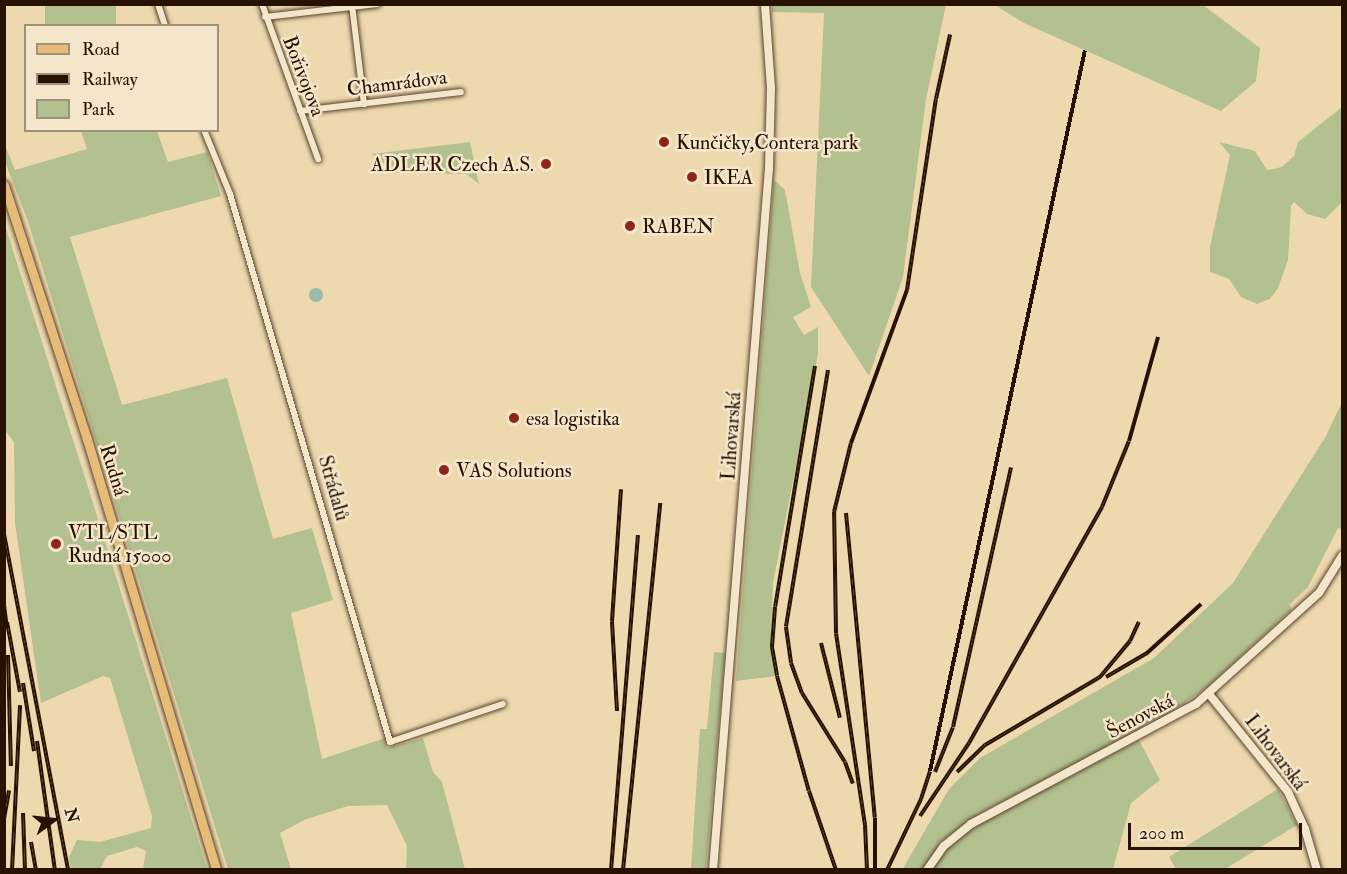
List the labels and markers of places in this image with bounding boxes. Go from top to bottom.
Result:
place label: Kunčičky,Contera park [676,130,859,154]
marker: Kunčičky,Contera park [657,135,671,149]
place label: ADLER Czech A.S. [371,152,534,176]
marker: ADLER Czech A.S. [539,157,553,171]
place label: IKEA [704,165,753,189]
marker: IKEA [685,170,699,184]
place label: RABEN [642,214,714,238]
marker: RABEN [623,219,637,233]
place label: esa logistika [526,406,620,430]
marker: esa logistika [507,411,521,425]
place label: VAS Solutions [456,458,572,482]
marker: VAS Solutions [437,463,451,477]
place label: VTL/STL Rudná 15000 [68,520,172,567]
marker: VTL/STL Rudná 15000 [49,537,63,551]

